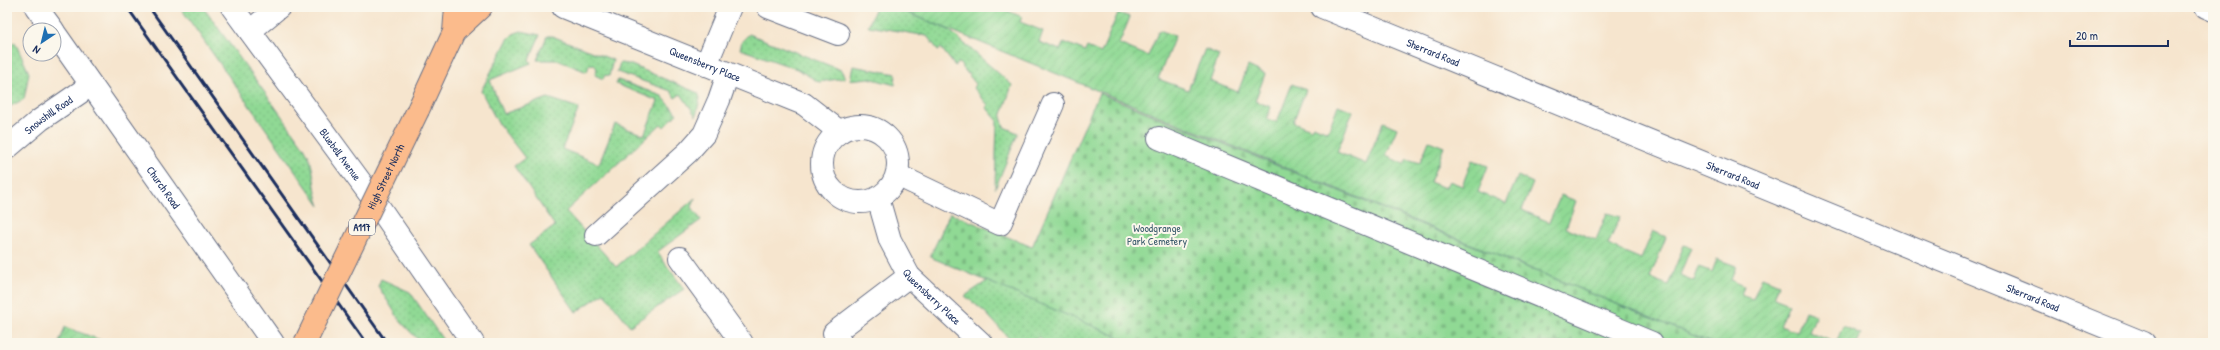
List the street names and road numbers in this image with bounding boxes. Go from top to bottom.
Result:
street label: Sherrard Road [1405,35,1462,70]
street label: Queensberry Place [667,44,743,85]
street label: Snowshill Road [21,92,76,137]
street label: Bluebell Avenue [317,126,365,184]
street label: High Street North [364,141,408,211]
street label: Sherrard Road [1704,158,1762,192]
street label: Church Road [144,163,184,212]
road number: A117 [349,219,375,235]
street label: Queensberry Place [899,266,964,328]
street label: Sherrard Road [2004,281,2062,315]

